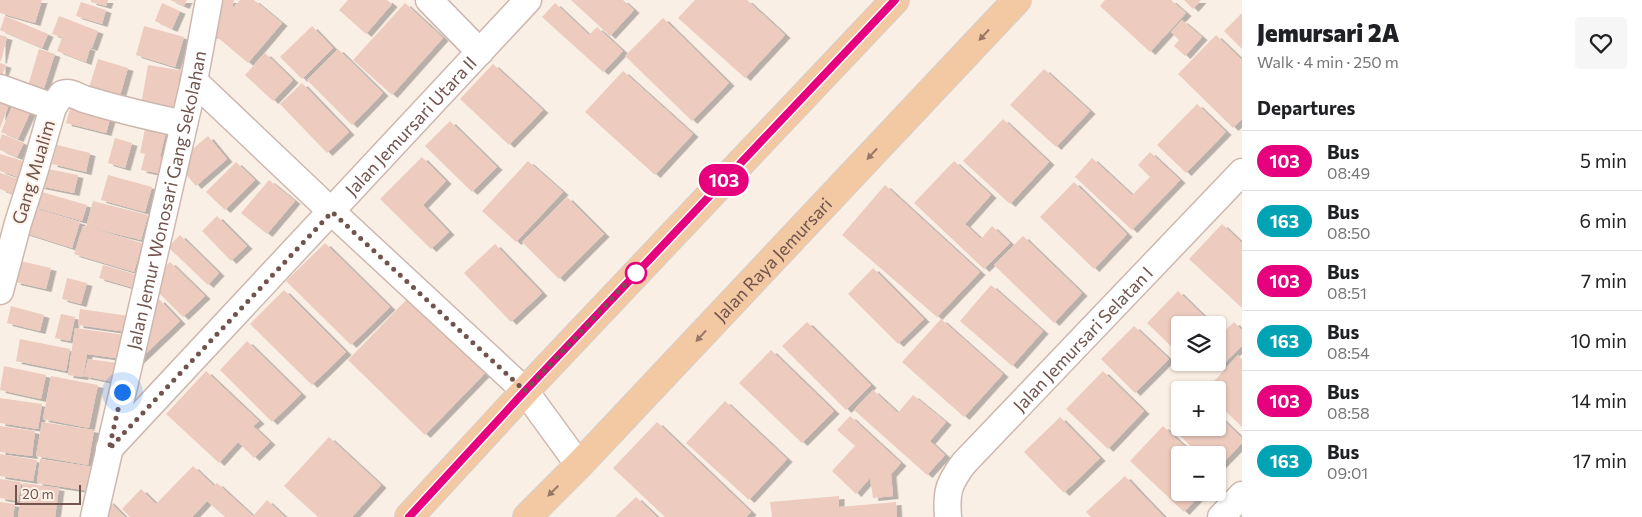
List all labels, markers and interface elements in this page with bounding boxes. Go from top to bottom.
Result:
button: heart [1575,17,1627,69]
text: Jemursari 2A [1257,18,1399,47]
one-way arrow [978,29,990,41]
street label: Jalan Jemur Wonosari Gang Sekolahan [122,49,210,352]
street label: Jalan Jemursari Utara II [340,52,481,200]
text: Walk · 4 min · 250 m [1257,52,1399,71]
text: Departures [1257,96,1355,119]
street label: Gang Mualim [7,117,59,227]
text: Bus [1327,140,1359,163]
one-way arrow [866,147,878,159]
text: 5 min [1580,149,1627,172]
text: 103 [1269,150,1300,172]
text: 08:49 [1327,163,1370,182]
line badge: 103 [695,164,753,196]
text: 103 [709,169,739,191]
street label: Jalan Raya Jemursari [709,193,836,326]
text: Bus [1327,200,1359,223]
text: 6 min [1579,209,1627,232]
text: 163 [1270,210,1299,232]
text: 08:50 [1327,223,1371,242]
text: Bus [1327,260,1359,283]
unlabelled marker [625,262,647,284]
street label: Jalan Jemursari Selatan I [1008,262,1157,416]
text: 7 min [1581,269,1627,292]
text: 103 [1269,270,1300,292]
text: 08:51 [1327,283,1367,302]
map controls [1171,316,1226,501]
button: layers [1171,316,1226,371]
text: Bus [1327,320,1359,343]
one-way arrow [695,329,707,341]
text: 10 min [1570,329,1627,352]
text: 163 [1270,330,1299,352]
text: 08:54 [1327,343,1370,362]
your location [110,380,135,405]
text: Bus [1327,380,1359,403]
button: + [1171,381,1226,436]
text: 14 min [1571,389,1627,412]
text: 103 [1269,390,1300,412]
text: 08:58 [1327,403,1370,422]
text: Bus [1327,440,1359,463]
button: − [1171,446,1226,501]
text: 17 min [1573,449,1627,472]
text: 163 [1270,450,1299,472]
text: 09:01 [1327,463,1368,482]
scale bar [15,482,81,505]
text: 20 m [22,485,54,502]
one-way arrow [547,485,559,497]

